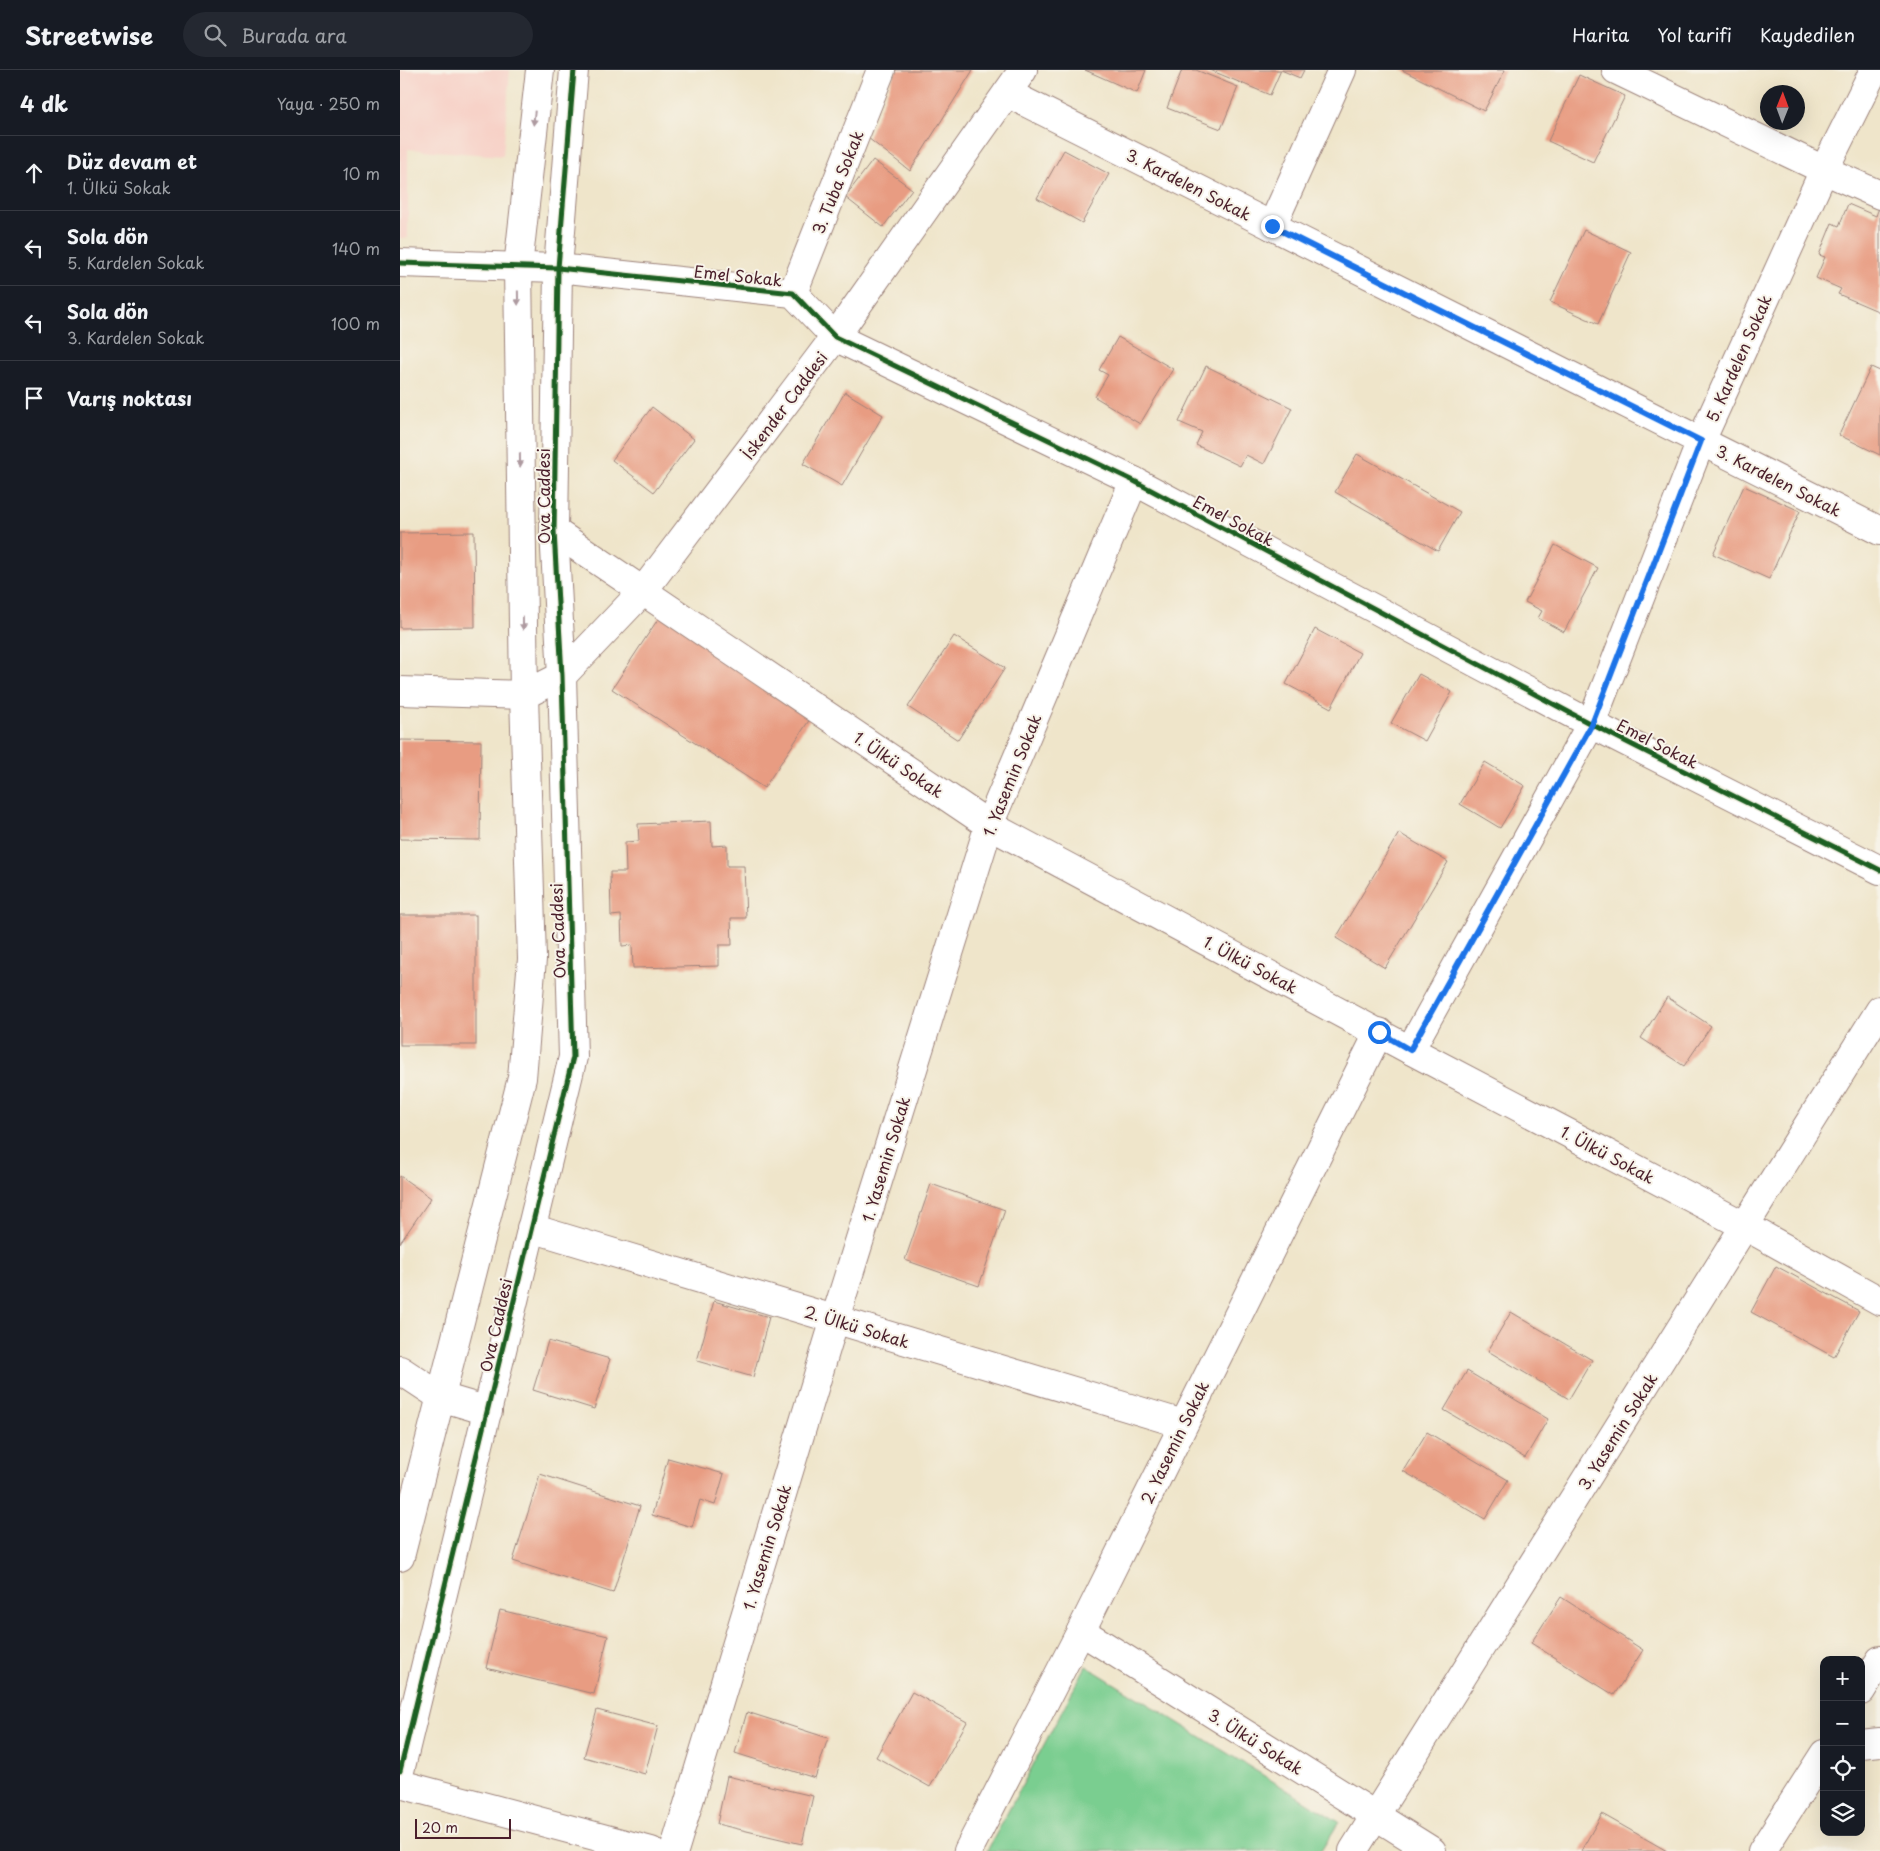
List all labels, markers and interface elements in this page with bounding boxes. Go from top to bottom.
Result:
search box [183,12,533,57]
text: Streetwise [25,17,153,53]
icon: search [201,21,229,49]
text: Burada ara [241,21,347,49]
text: Harita [1572,21,1629,48]
text: Yol tarifi [1657,21,1732,48]
text: Kaydedilen [1760,21,1855,48]
north arrow [1760,85,1805,130]
text: 4 dk [20,87,68,119]
text: Yaya · 250 m [277,91,380,115]
one-way arrow [530,111,538,127]
street label: 3. Tuba Sokak [805,126,869,238]
street label: 3. Kardelen Sokak [1122,142,1256,226]
text: Düz devam et [67,147,197,175]
icon: ahead [20,159,48,187]
text: 10 m [343,161,380,185]
text: 1. Ülkü Sokak [67,175,171,199]
route end [1261,215,1284,238]
text: Sola dön [67,222,148,250]
icon: left [20,234,48,262]
text: 140 m [332,236,380,260]
text: 5. Kardelen Sokak [67,250,204,274]
street label: Emel Sokak [693,258,783,292]
one-way arrow [514,290,522,306]
street label: 5. Kardelen Sokak [1699,290,1777,426]
text: Sola dön [67,297,148,325]
icon: left [20,309,48,337]
text: 100 m [331,311,380,335]
text: 3. Kardelen Sokak [67,325,205,349]
street label: İskender Caddesi [735,346,833,464]
icon: arrive [20,384,48,412]
text: Varış noktası [67,384,192,412]
street label: 3. Kardelen Sokak [1712,438,1846,522]
street label: Ova Caddesi [531,448,555,544]
one-way arrow [516,452,524,468]
street label: Emel Sokak [1189,489,1279,551]
one-way arrow [519,615,527,631]
street label: 1. Yasemin Sokak [975,710,1047,840]
street label: Emel Sokak [1613,712,1703,774]
street label: 1. Ülkü Sokak [849,725,949,803]
street label: Ova Caddesi [543,883,571,979]
street label: 1. Ülkü Sokak [1200,929,1302,999]
route start [1368,1021,1391,1044]
street label: 1. Yasemin Sokak [854,1093,916,1225]
street label: 1. Ülkü Sokak [1557,1119,1659,1189]
street label: Ova Caddesi [473,1276,517,1374]
street label: 2. Ülkü Sokak [802,1299,912,1353]
street label: 3. Yasemin Sokak [1571,1368,1663,1494]
street label: 2. Yasemin Sokak [1134,1376,1214,1508]
street label: 1. Yasemin Sokak [735,1481,797,1613]
map controls [1820,1656,1865,1836]
button: + [1820,1656,1865,1701]
button: − [1820,1701,1865,1746]
street label: 3. Ülkü Sokak [1204,1702,1308,1780]
button: locate [1820,1746,1865,1791]
button: layers [1820,1791,1865,1836]
scale bar [415,1816,511,1839]
text: 20 m [422,1817,458,1838]

